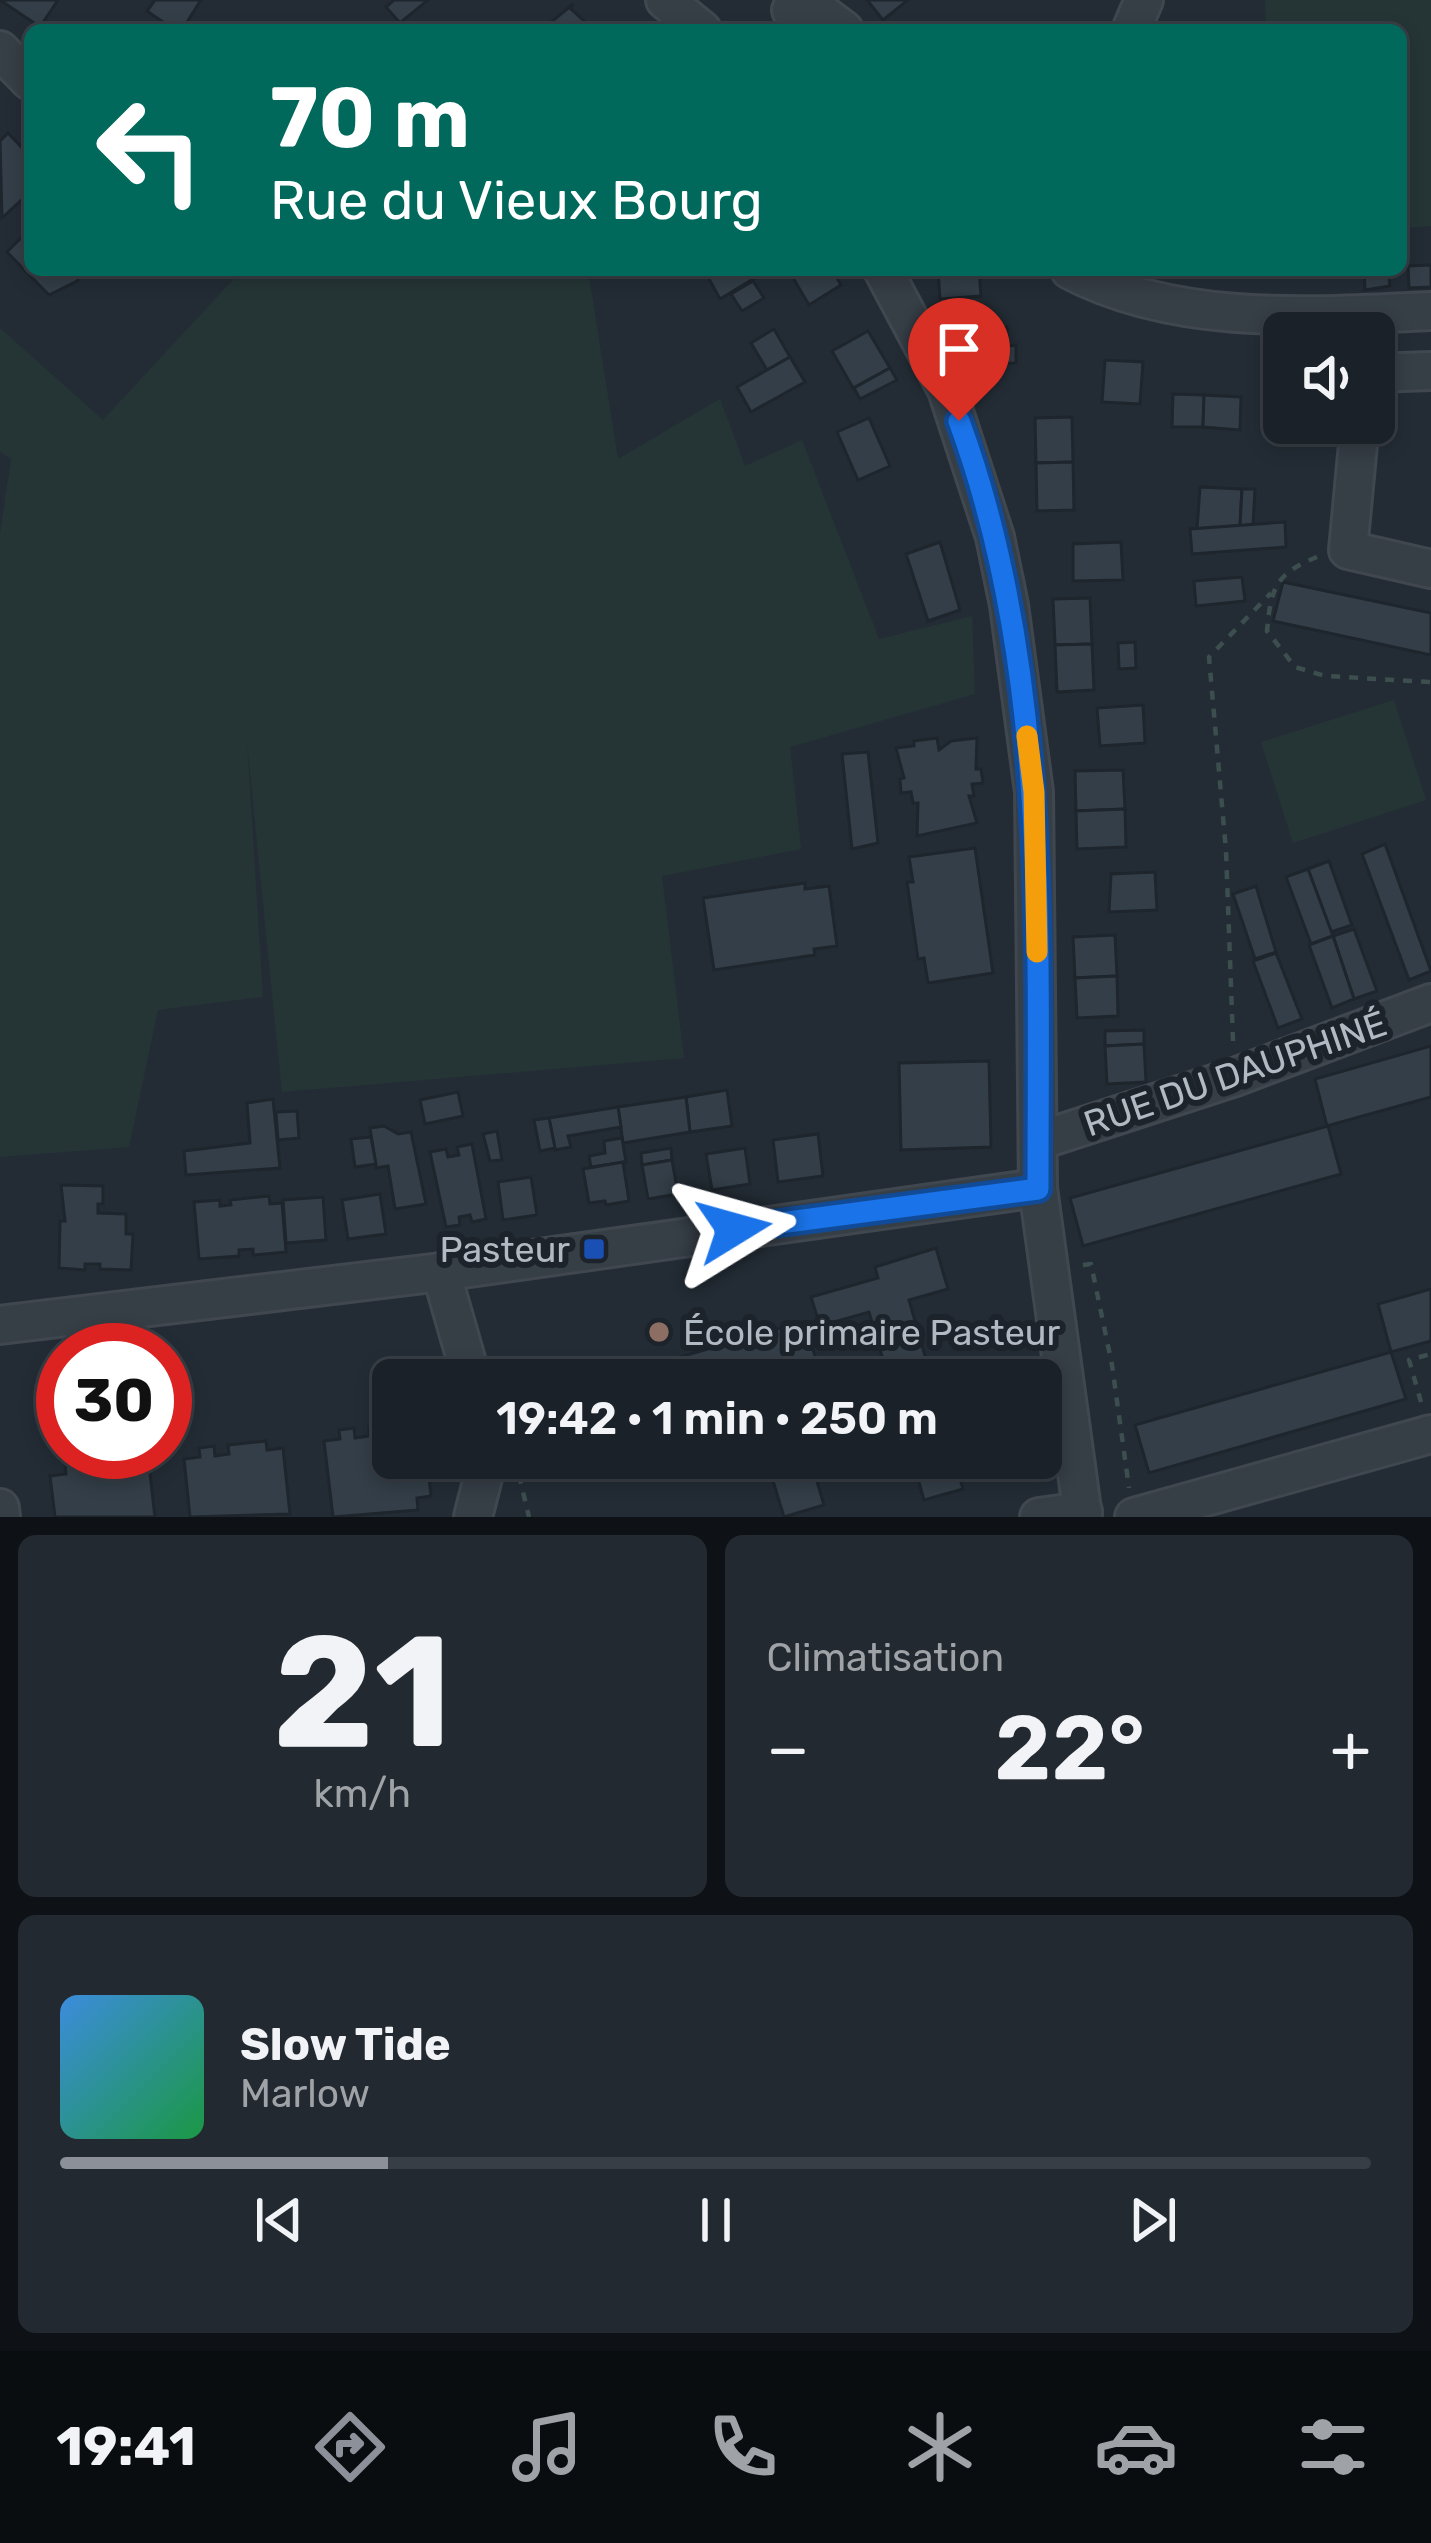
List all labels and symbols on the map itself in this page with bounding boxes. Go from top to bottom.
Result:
pin [908,298,1010,421]
street label: RUE DU DAUPHINÉ [1078,1002,1392,1145]
position arrow [671,1166,797,1292]
place label: Pasteur [439,1228,570,1271]
marker: Pasteur [581,1236,607,1262]
place label: École primaire Pasteur [683,1311,1060,1354]
marker: École primaire Pasteur [646,1319,672,1345]
speed limit sign: 30 [36,1323,192,1479]

